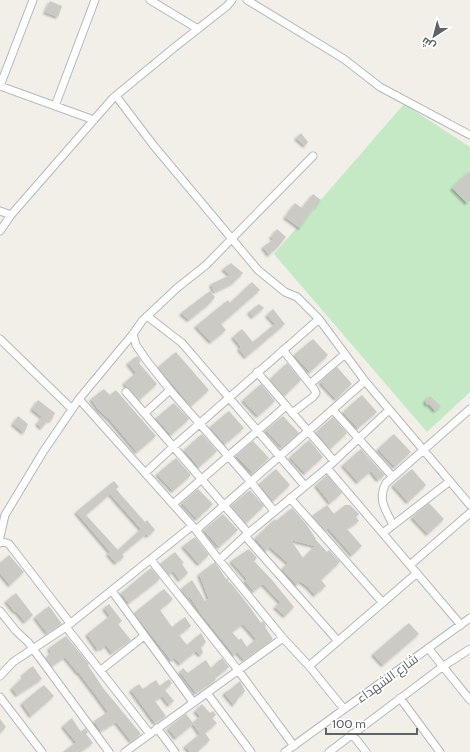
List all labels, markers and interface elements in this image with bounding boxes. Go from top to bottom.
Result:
north arrow [414,16,454,56]
text: ش [418,34,438,54]
street label: شارع الشهداء [353,650,422,707]
scale bar [326,710,417,736]
text: 100 m [332,716,366,731]

